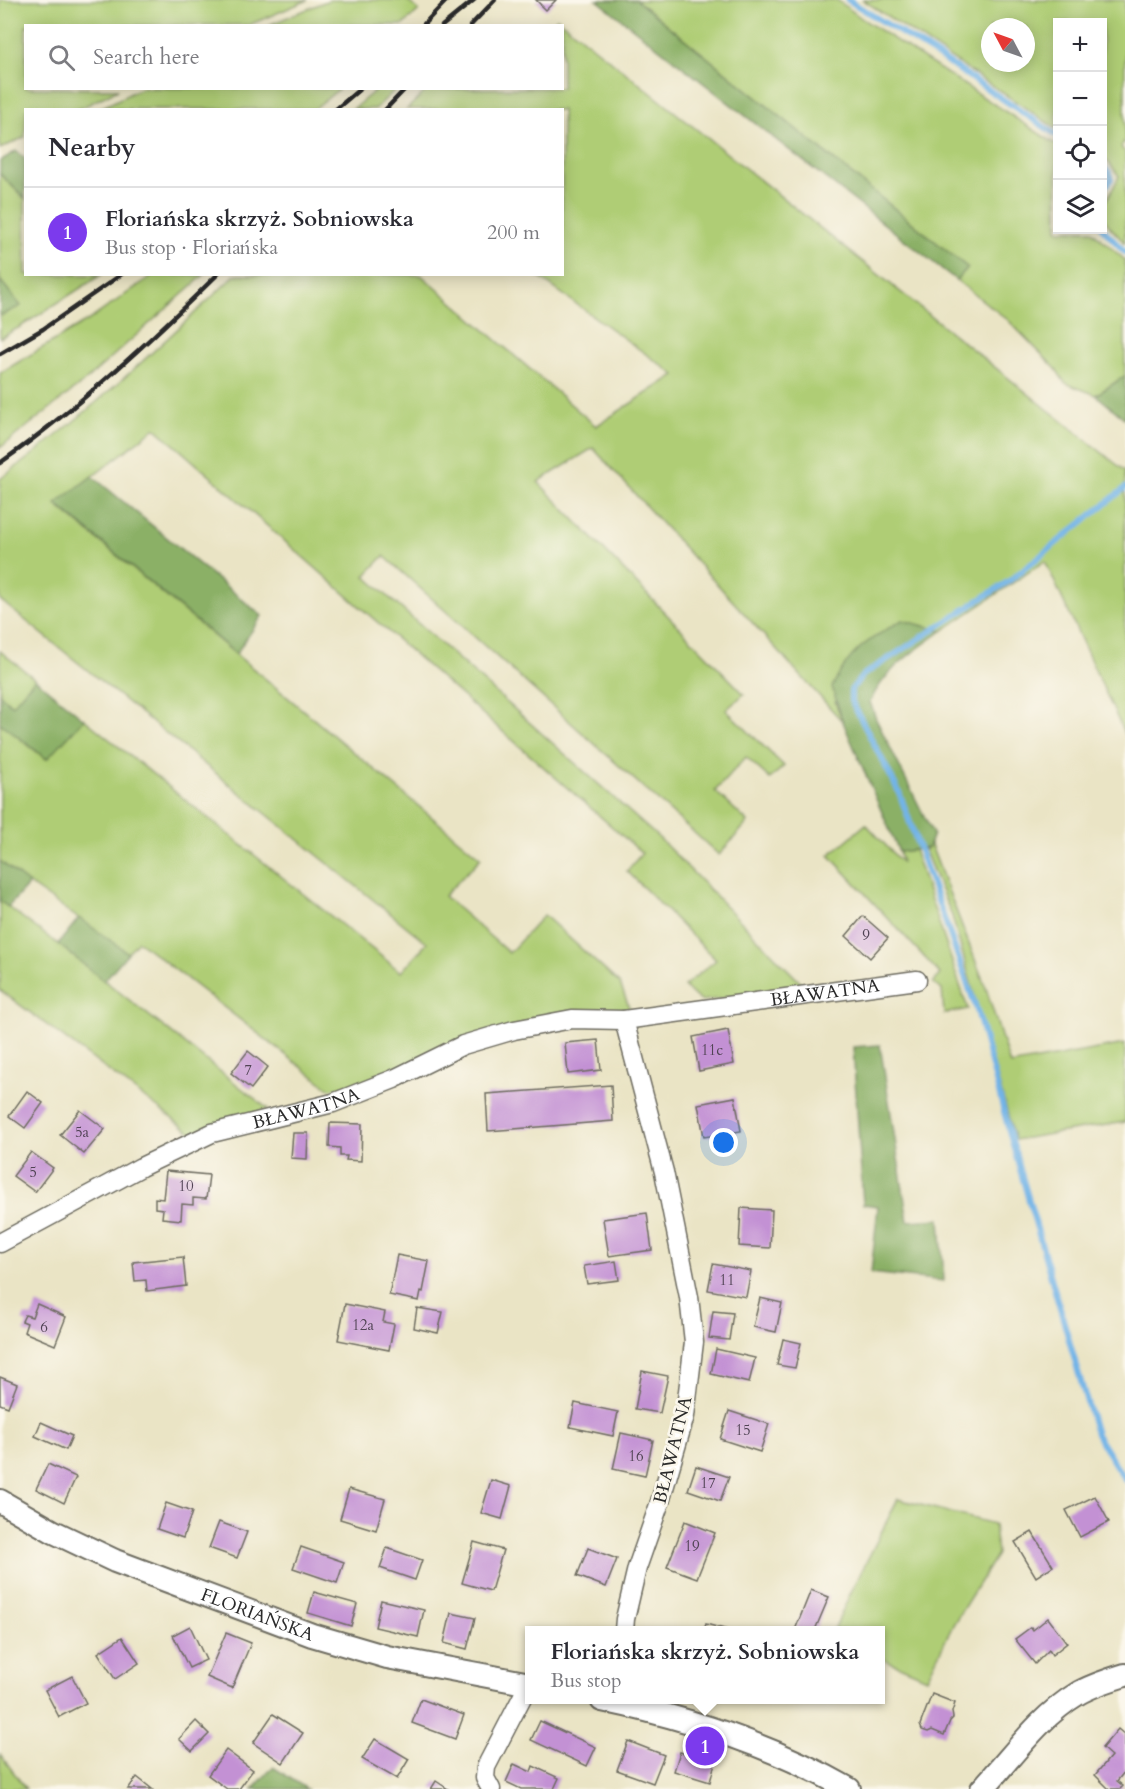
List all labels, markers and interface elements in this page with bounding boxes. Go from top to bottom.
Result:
north arrow [981,18,1035,72]
map controls [1053,18,1107,234]
button: + [1053,18,1107,72]
search box [24,24,564,90]
icon: search [45,41,78,74]
text: Search here [93,42,200,72]
button: − [1053,72,1107,126]
button: locate [1053,126,1107,180]
text: Nearby [48,130,136,165]
button: layers [1053,180,1107,234]
text: Floriańska skrzyż. Sobniowska [105,204,414,234]
text: 1 [62,219,73,246]
text: 200 m [487,219,540,246]
text: Bus stop · Floriańska [105,234,278,261]
house number: 9 [862,925,870,945]
street label: BŁAWATNA [769,973,881,1012]
house number: 11c [701,1040,723,1060]
house number: 7 [244,1060,252,1080]
street label: BŁAWATNA [250,1081,363,1135]
house number: 5a [75,1122,90,1142]
your location [709,1128,738,1157]
house number: 5 [29,1162,37,1182]
house number: 10 [178,1176,194,1196]
house number: 11 [719,1270,735,1290]
house number: 12a [352,1315,374,1335]
house number: 6 [40,1317,48,1337]
street label: BŁAWATNA [648,1393,698,1506]
house number: 15 [735,1420,751,1440]
house number: 16 [628,1446,644,1466]
house number: 17 [700,1473,716,1493]
house number: 19 [684,1536,700,1556]
street label: FLORIAŃSKA [197,1582,318,1647]
popup [525,1626,885,1704]
text: Floriańska skrzyż. Sobniowska [551,1637,859,1667]
text: Bus stop [551,1667,622,1694]
pin: 1 [686,1724,724,1768]

